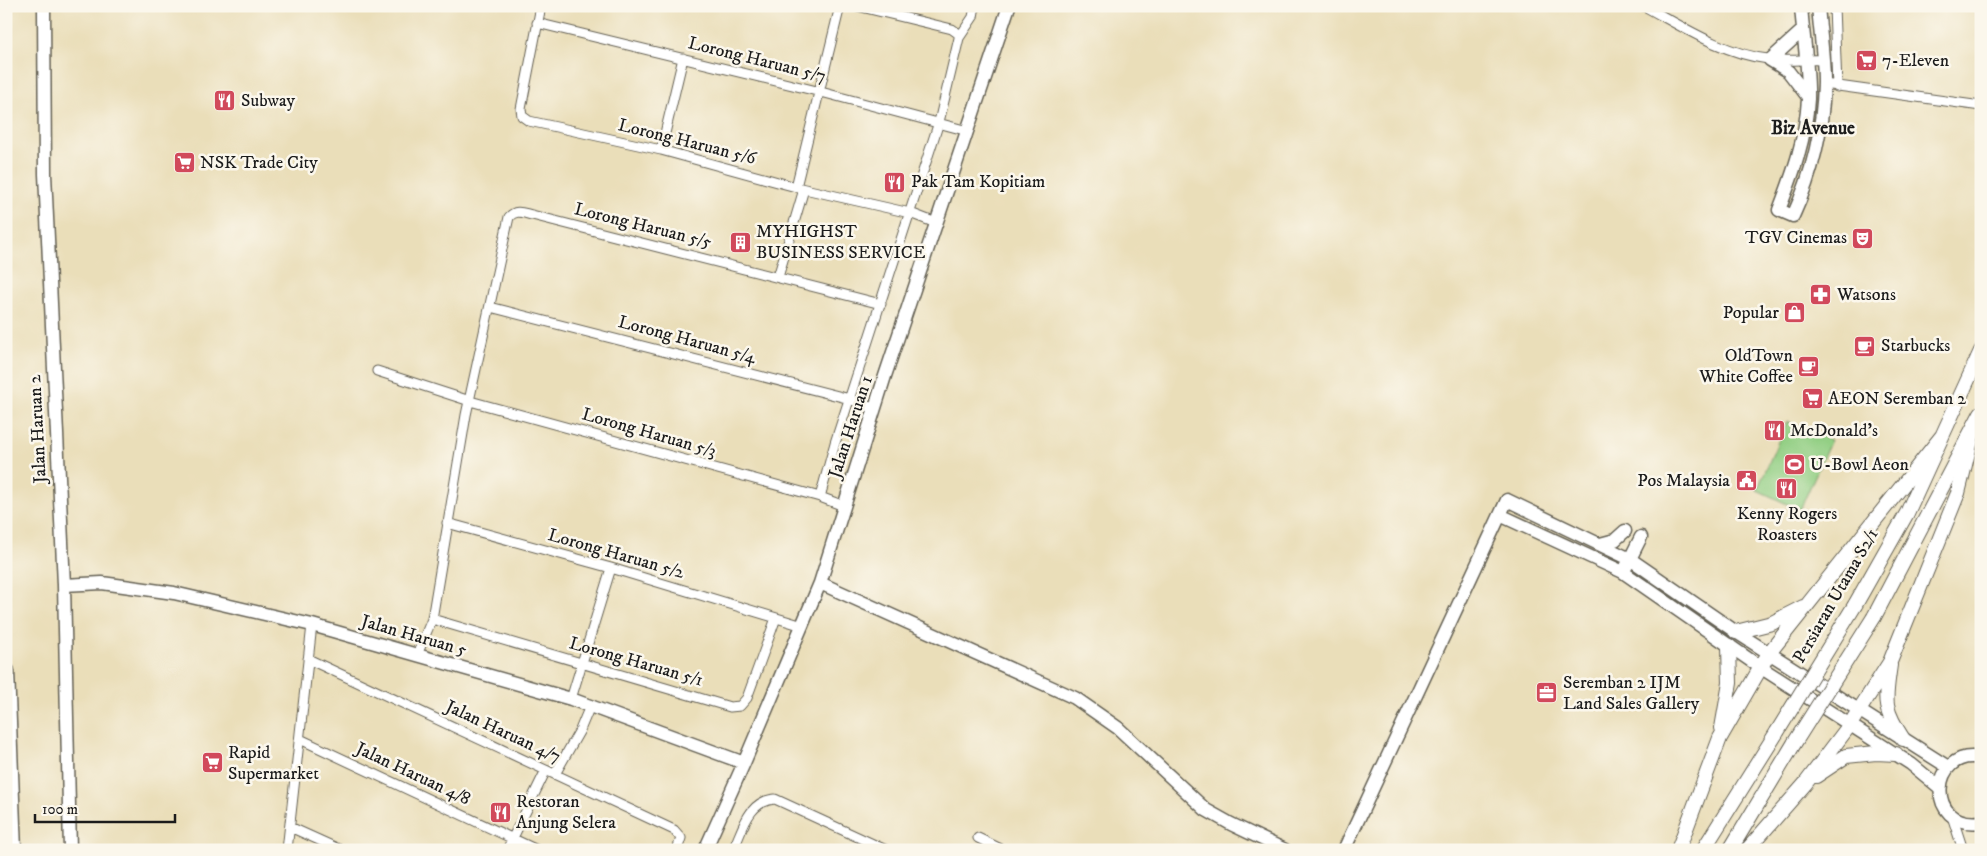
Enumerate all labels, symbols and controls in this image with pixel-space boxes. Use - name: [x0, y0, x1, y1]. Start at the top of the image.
- street label: Lorong Haruan 5/7: [686, 32, 828, 88]
- supermarket icon: 7-Eleven: [1854, 49, 1878, 73]
- place label: 7-Eleven: [1882, 50, 1950, 72]
- restaurant icon: Subway: [213, 89, 237, 113]
- place label: Subway: [241, 90, 296, 112]
- street label: Lorong Haruan 5/6: [616, 114, 759, 170]
- district label: Biz Avenue: [1771, 117, 1855, 140]
- supermarket icon: NSK Trade City: [172, 151, 196, 175]
- place label: NSK Trade City: [200, 152, 318, 174]
- restaurant icon: Pak Tam Kopitiam: [883, 170, 907, 194]
- place label: Pak Tam Kopitiam: [911, 171, 1045, 193]
- street label: Lorong Haruan 5/5: [572, 198, 714, 254]
- place label: MYHIGHST BUSINESS SERVICE: [756, 221, 926, 264]
- theatre icon: TGV Cinemas: [1851, 226, 1875, 250]
- place label: TGV Cinemas: [1745, 227, 1847, 249]
- building icon: MYHIGHST BUSINESS SERVICE: [728, 230, 752, 254]
- pharmacy icon: Watsons: [1809, 283, 1833, 307]
- place label: Watsons: [1836, 284, 1896, 306]
- shop icon: Popular: [1783, 301, 1807, 325]
- place label: Popular: [1723, 302, 1779, 324]
- street label: Lorong Haruan 5/4: [616, 311, 759, 369]
- cafe icon: Starbucks: [1853, 334, 1877, 358]
- place label: Starbucks: [1881, 335, 1950, 357]
- place label: OldTown White Coffee: [1698, 345, 1794, 388]
- cafe icon: OldTown White Coffee: [1797, 354, 1821, 378]
- street label: Jalan Haruan 1: [823, 373, 878, 483]
- street label: Jalan Haruan 2: [24, 374, 52, 486]
- supermarket icon: AEON Seremban 2: [1800, 387, 1824, 411]
- place label: AEON Seremban 2: [1828, 388, 1966, 410]
- street label: Lorong Haruan 5/3: [579, 403, 719, 463]
- restaurant icon: McDonald's: [1762, 419, 1786, 443]
- place label: McDonald's: [1790, 420, 1878, 442]
- sports icon: U-Bowl Aeon: [1782, 453, 1806, 477]
- place label: U-Bowl Aeon: [1810, 454, 1909, 476]
- public building icon: Pos Malaysia: [1734, 469, 1758, 493]
- place label: Pos Malaysia: [1637, 470, 1730, 492]
- restaurant icon: Kenny Rogers Roasters: [1775, 477, 1799, 501]
- place label: Kenny Rogers Roasters: [1737, 503, 1837, 546]
- street label: Lorong Haruan 5/2: [545, 524, 687, 584]
- street label: Persiaran Utama S2/1: [1788, 525, 1884, 667]
- street label: Jalan Haruan 5: [357, 610, 469, 662]
- street label: Lorong Haruan 5/1: [566, 632, 706, 692]
- place label: Seremban 2 IJM Land Sales Gallery: [1563, 672, 1700, 715]
- office icon: Seremban 2 IJM Land Sales Gallery: [1535, 681, 1559, 705]
- street label: Jalan Haruan 4/7: [440, 695, 564, 768]
- street label: Jalan Haruan 4/8: [350, 737, 474, 810]
- place label: Rapid Supermarket: [228, 742, 319, 785]
- supermarket icon: Rapid Supermarket: [200, 751, 224, 775]
- scale bar: [35, 791, 175, 823]
- place label: Restoran Anjung Selera: [516, 791, 616, 834]
- text: 100 m: [42, 800, 78, 819]
- restaurant icon: Restoran Anjung Selera: [488, 800, 512, 824]

